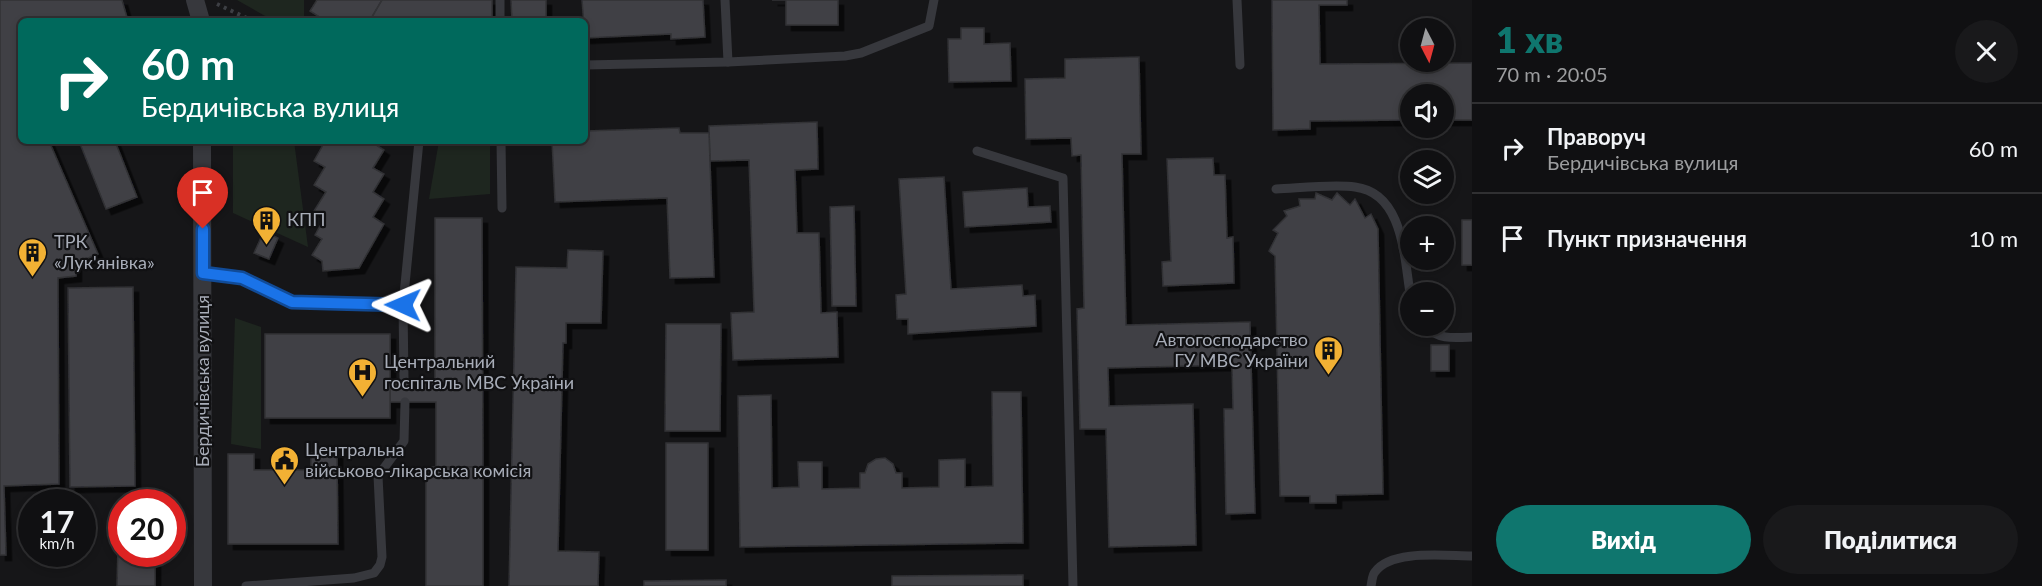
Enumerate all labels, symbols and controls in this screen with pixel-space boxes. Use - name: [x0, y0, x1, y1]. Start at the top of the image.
- text: 1 хв: [1496, 17, 1563, 61]
- north arrow: [1400, 18, 1454, 72]
- map controls: [1400, 18, 1454, 336]
- button: close: [1955, 20, 2018, 83]
- text: 60 m: [141, 39, 235, 89]
- icon: right: [42, 42, 120, 120]
- text: 70 m · 20:05: [1496, 62, 1608, 86]
- button: sound: [1400, 84, 1454, 138]
- text: Бердичівська вулиця: [141, 90, 399, 123]
- text: Праворуч: [1547, 123, 1646, 150]
- icon: right: [1496, 132, 1529, 165]
- text: 60 m: [1969, 135, 2018, 162]
- button: layers: [1400, 150, 1454, 204]
- text: Бердичівська вулиця: [1547, 150, 1738, 174]
- pin: [177, 167, 228, 229]
- icon: arrive: [186, 176, 219, 209]
- building icon: КПП: [250, 204, 282, 246]
- place label: КПП: [287, 208, 326, 230]
- button: +: [1400, 216, 1454, 270]
- icon: arrive: [1496, 222, 1529, 255]
- text: Пункт призначення: [1547, 225, 1747, 252]
- text: 10 m: [1969, 225, 2018, 252]
- place label: ТРК «Лук'янівка»: [54, 230, 155, 273]
- building icon: ТРК «Лук'янівка»: [17, 236, 49, 278]
- position arrow: [371, 273, 435, 337]
- button: −: [1400, 282, 1454, 336]
- street label: Бердичівська вулиця: [191, 295, 213, 467]
- place label: Автогосподарство ГУ МВС України: [1155, 328, 1308, 371]
- building icon: Автогосподарство ГУ МВС України: [1313, 334, 1345, 376]
- place label: Центральний госпіталь МВС України: [384, 350, 574, 393]
- hospital icon: Центральний госпіталь МВС України: [347, 356, 379, 398]
- place label: Центральна військово-лікарська комісія: [305, 438, 531, 481]
- public building icon: Центральна військово-лікарська комісія: [268, 444, 300, 486]
- speed limit sign: 20: [108, 489, 186, 567]
- text: 17: [40, 503, 74, 539]
- button: Вихід: [1496, 505, 1751, 574]
- button: Поділитися: [1763, 505, 2018, 574]
- text: km/h: [39, 534, 75, 552]

